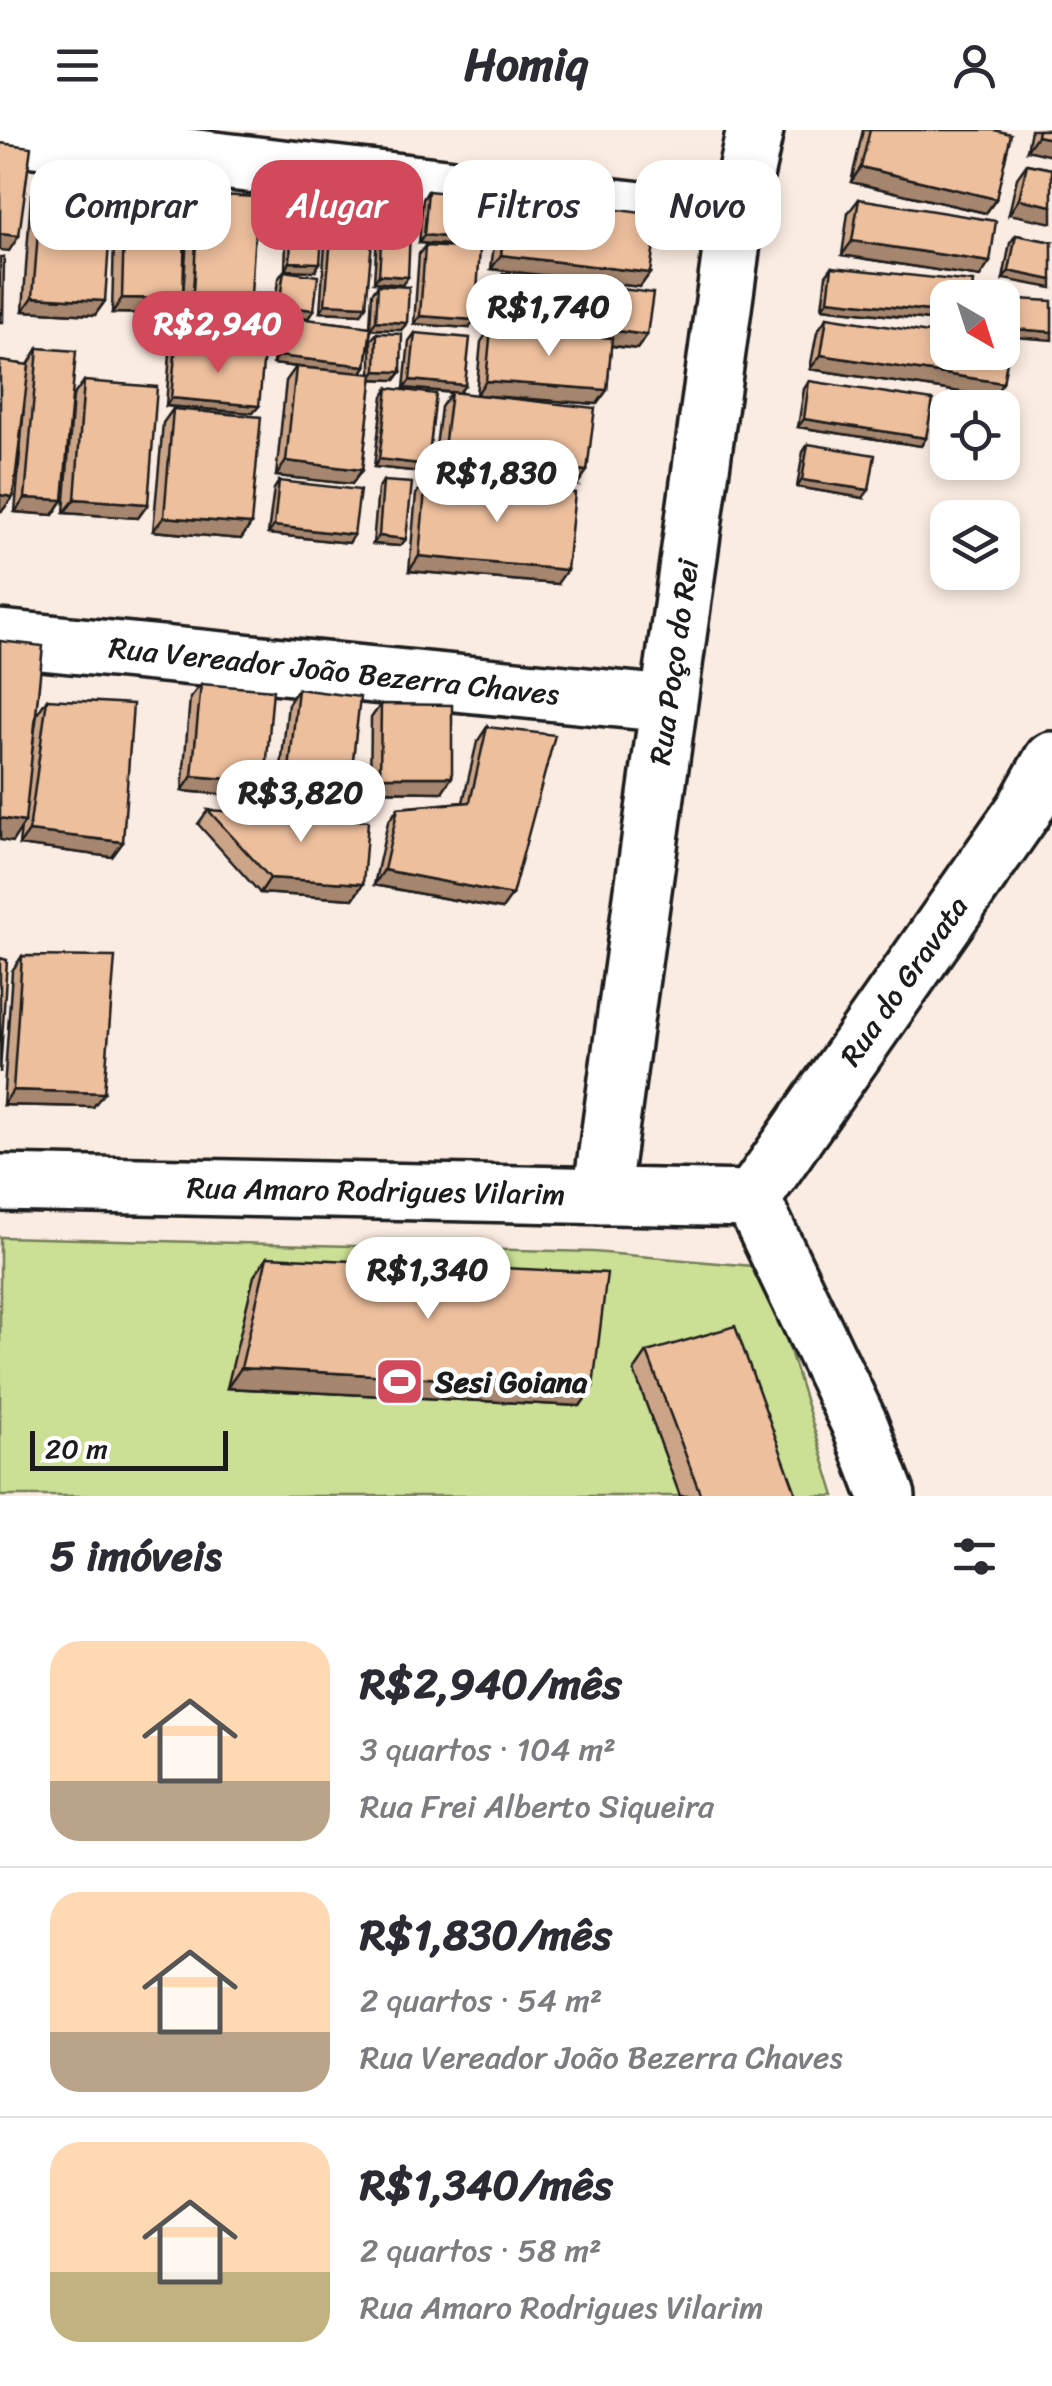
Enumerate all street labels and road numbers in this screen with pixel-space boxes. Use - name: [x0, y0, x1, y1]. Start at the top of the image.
- street label: Rua Poço do Rei: [633, 554, 715, 768]
- street label: Rua Vereador João Bezerra Chaves: [106, 621, 562, 722]
- street label: Rua do Gravata: [825, 884, 983, 1078]
- street label: Rua Amaro Rodrigues Vilarim: [186, 1161, 566, 1221]

